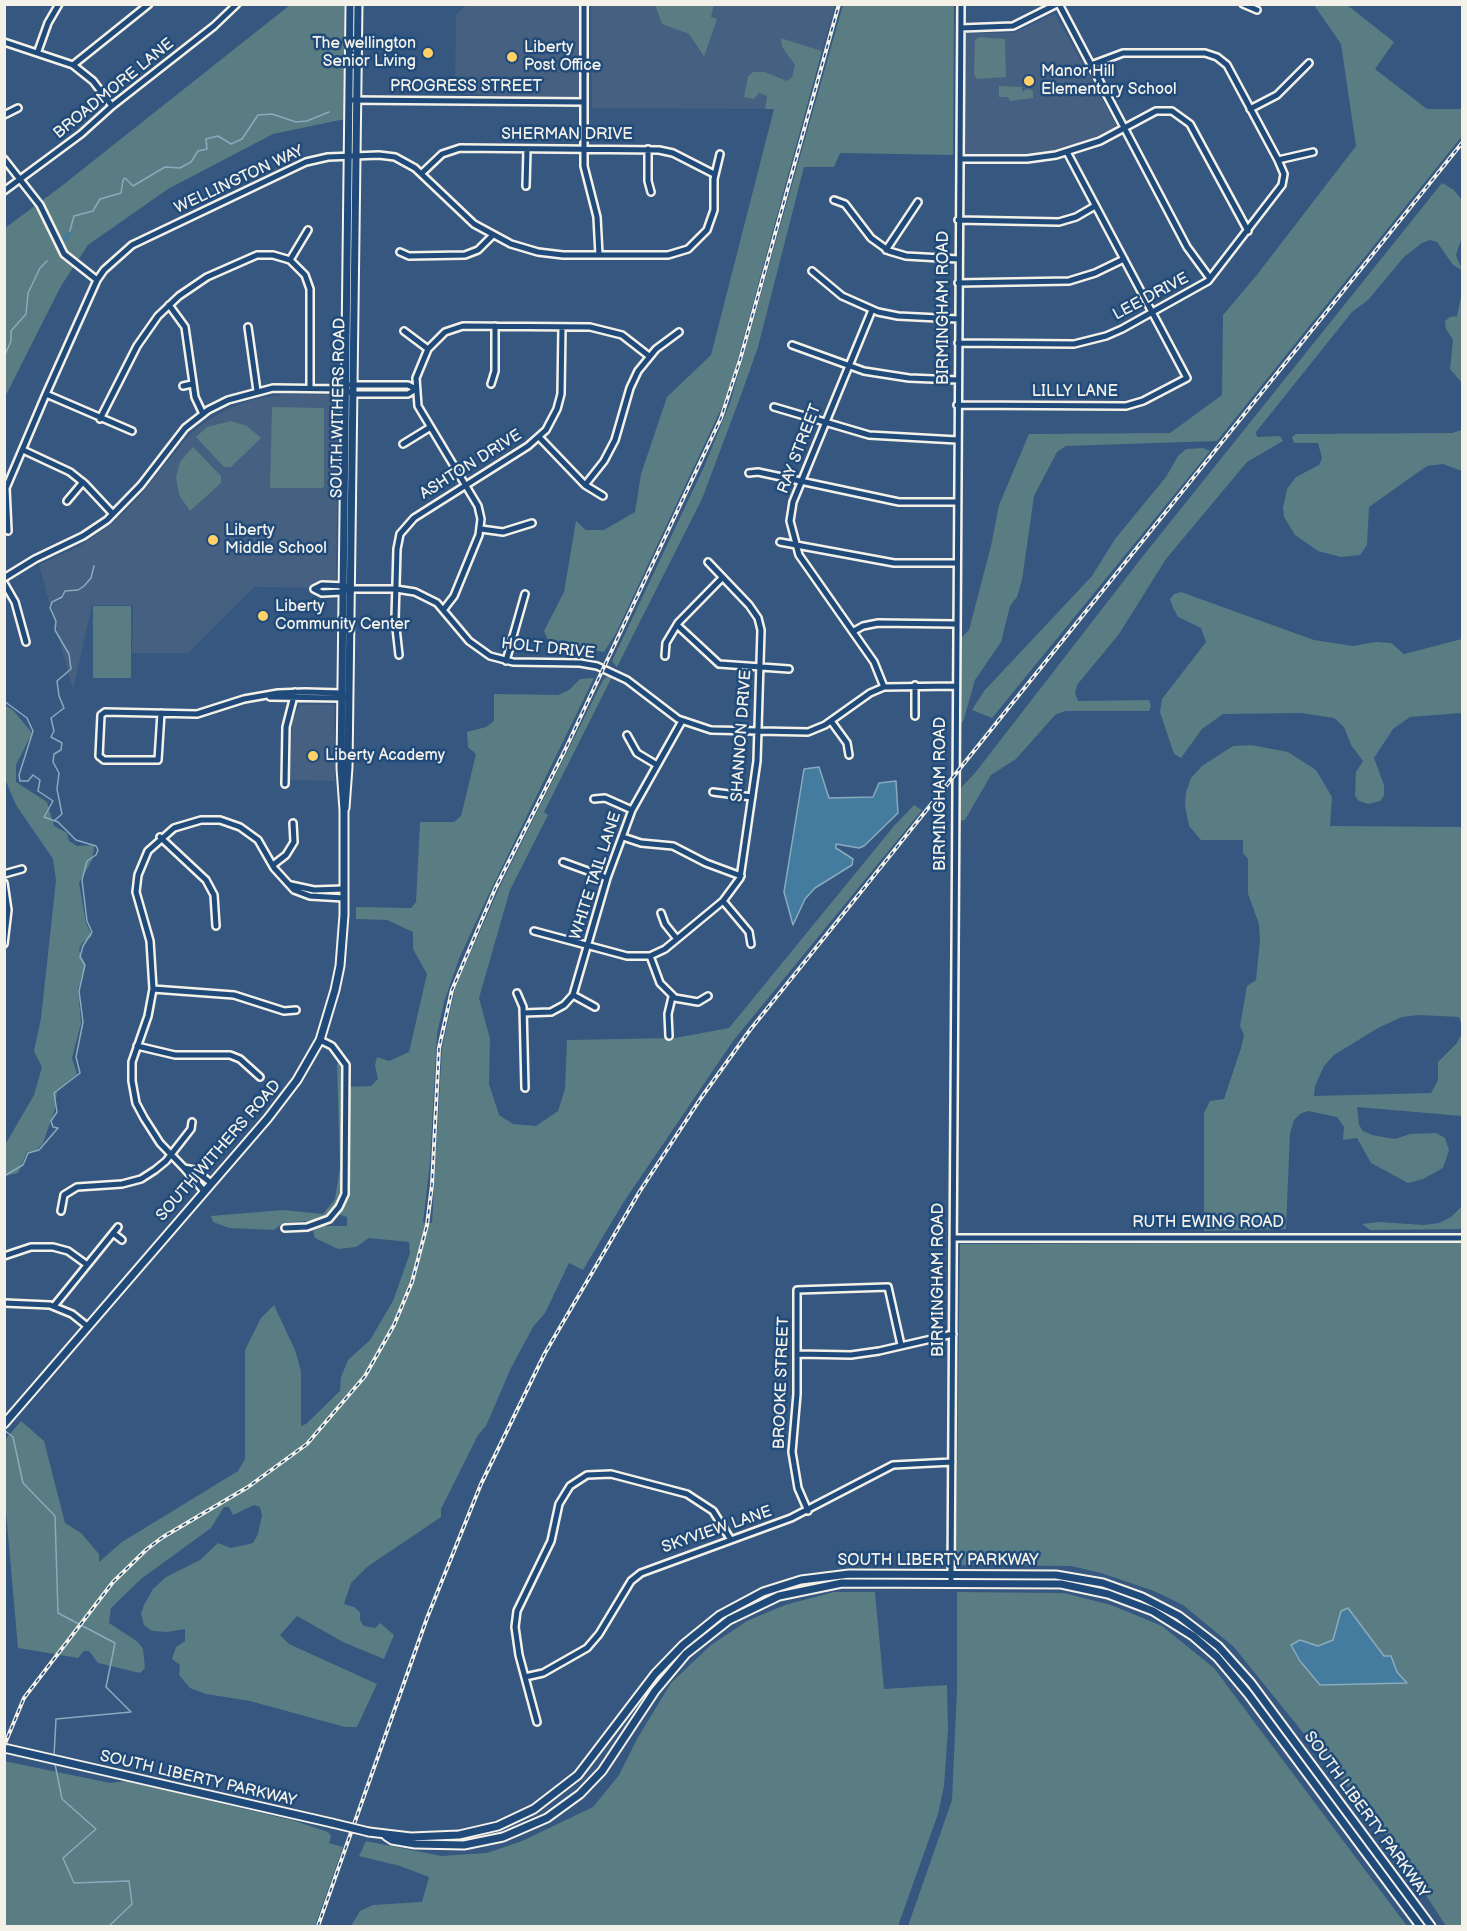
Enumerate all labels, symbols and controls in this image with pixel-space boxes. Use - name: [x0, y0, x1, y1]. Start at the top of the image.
- place label: The wellington Senior Living: [312, 34, 416, 72]
- street label: BROADMORE LANE: [50, 35, 178, 143]
- place label: Liberty Post Office: [524, 38, 601, 76]
- marker: The wellington Senior Living: [421, 46, 435, 60]
- marker: Liberty Post Office: [505, 50, 519, 64]
- place label: Manor Hill Elementary School: [1041, 62, 1177, 100]
- marker: Manor Hill Elementary School: [1022, 74, 1036, 88]
- street label: PROGRESS STREET: [390, 77, 542, 97]
- street label: SHERMAN DRIVE: [501, 125, 633, 145]
- street label: WELLINGTON WAY: [172, 142, 306, 218]
- street label: BIRMINGHAM ROAD: [934, 231, 954, 385]
- street label: LEE DRIVE: [1110, 269, 1192, 325]
- street label: SOUTH WITHERS ROAD: [328, 318, 350, 498]
- street label: LILLY LANE: [1032, 382, 1118, 402]
- street label: RAY STREET: [774, 402, 826, 496]
- street label: ASHTON DRIVE: [416, 426, 526, 504]
- place label: Liberty Middle School: [225, 521, 327, 559]
- marker: Liberty Middle School: [206, 533, 220, 547]
- place label: Liberty Community Center: [275, 597, 410, 635]
- marker: Liberty Community Center: [256, 609, 270, 623]
- street label: HOLT DRIVE: [500, 635, 596, 663]
- street label: SHANNON DRIVE: [728, 669, 756, 803]
- street label: BIRMINGHAM ROAD: [931, 717, 951, 871]
- place label: Liberty Academy: [325, 746, 445, 766]
- marker: Liberty Academy: [306, 749, 320, 763]
- street label: WHITE TAIL LANE: [566, 810, 626, 942]
- street label: SOUTH WITHERS ROAD: [153, 1077, 285, 1225]
- street label: BIRMINGHAM ROAD: [929, 1203, 949, 1357]
- street label: RUTH EWING ROAD: [1132, 1213, 1284, 1233]
- street label: BROOKE STREET: [770, 1316, 794, 1450]
- street label: SKYVIEW LANE: [659, 1502, 775, 1558]
- street label: SOUTH LIBERTY PARKWAY: [838, 1551, 1038, 1571]
- street label: SOUTH LIBERTY PARKWAY: [1299, 1728, 1433, 1902]
- street label: SOUTH LIBERTY PARKWAY: [98, 1747, 298, 1811]

